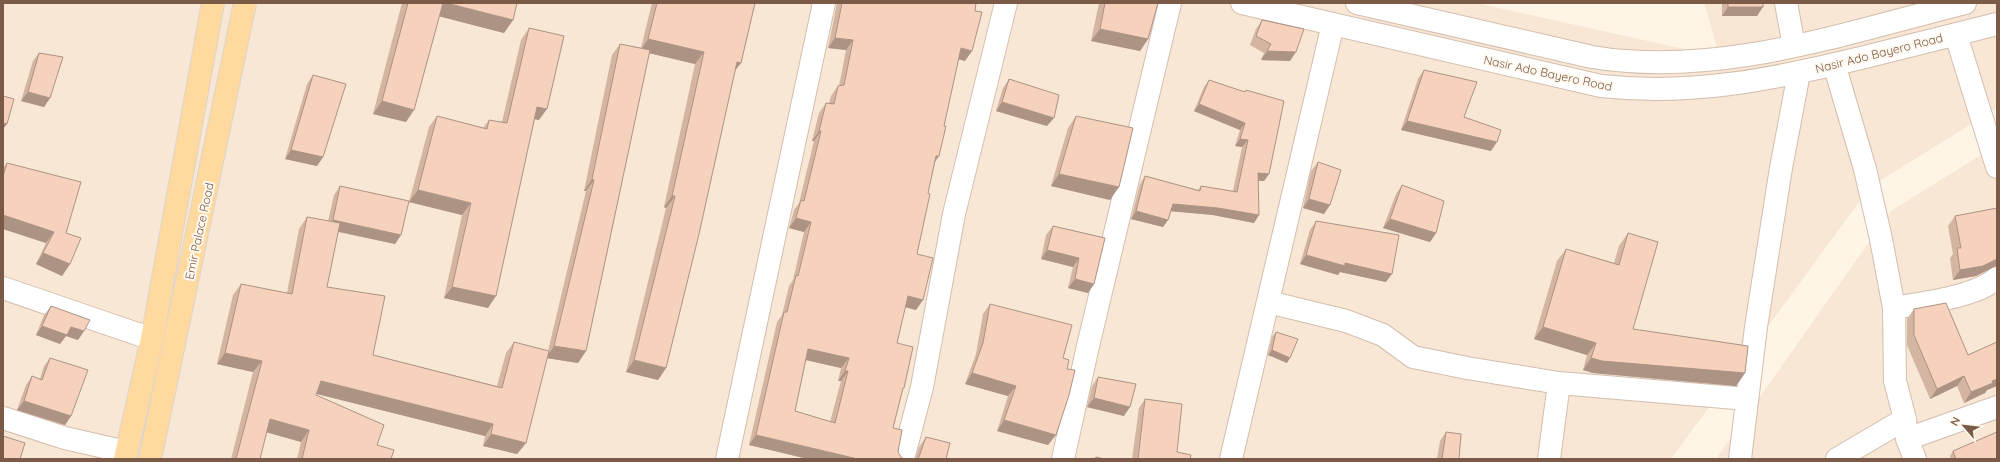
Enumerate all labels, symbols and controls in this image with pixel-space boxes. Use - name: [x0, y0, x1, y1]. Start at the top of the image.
- street label: Nasir Ado Bayero Road: [1814, 30, 1944, 76]
- street label: Nasir Ado Bayero Road: [1482, 52, 1614, 94]
- street label: Emir Palace Road: [181, 181, 217, 281]
- north arrow: [1944, 406, 1984, 446]
- text: N: [1947, 414, 1963, 428]

